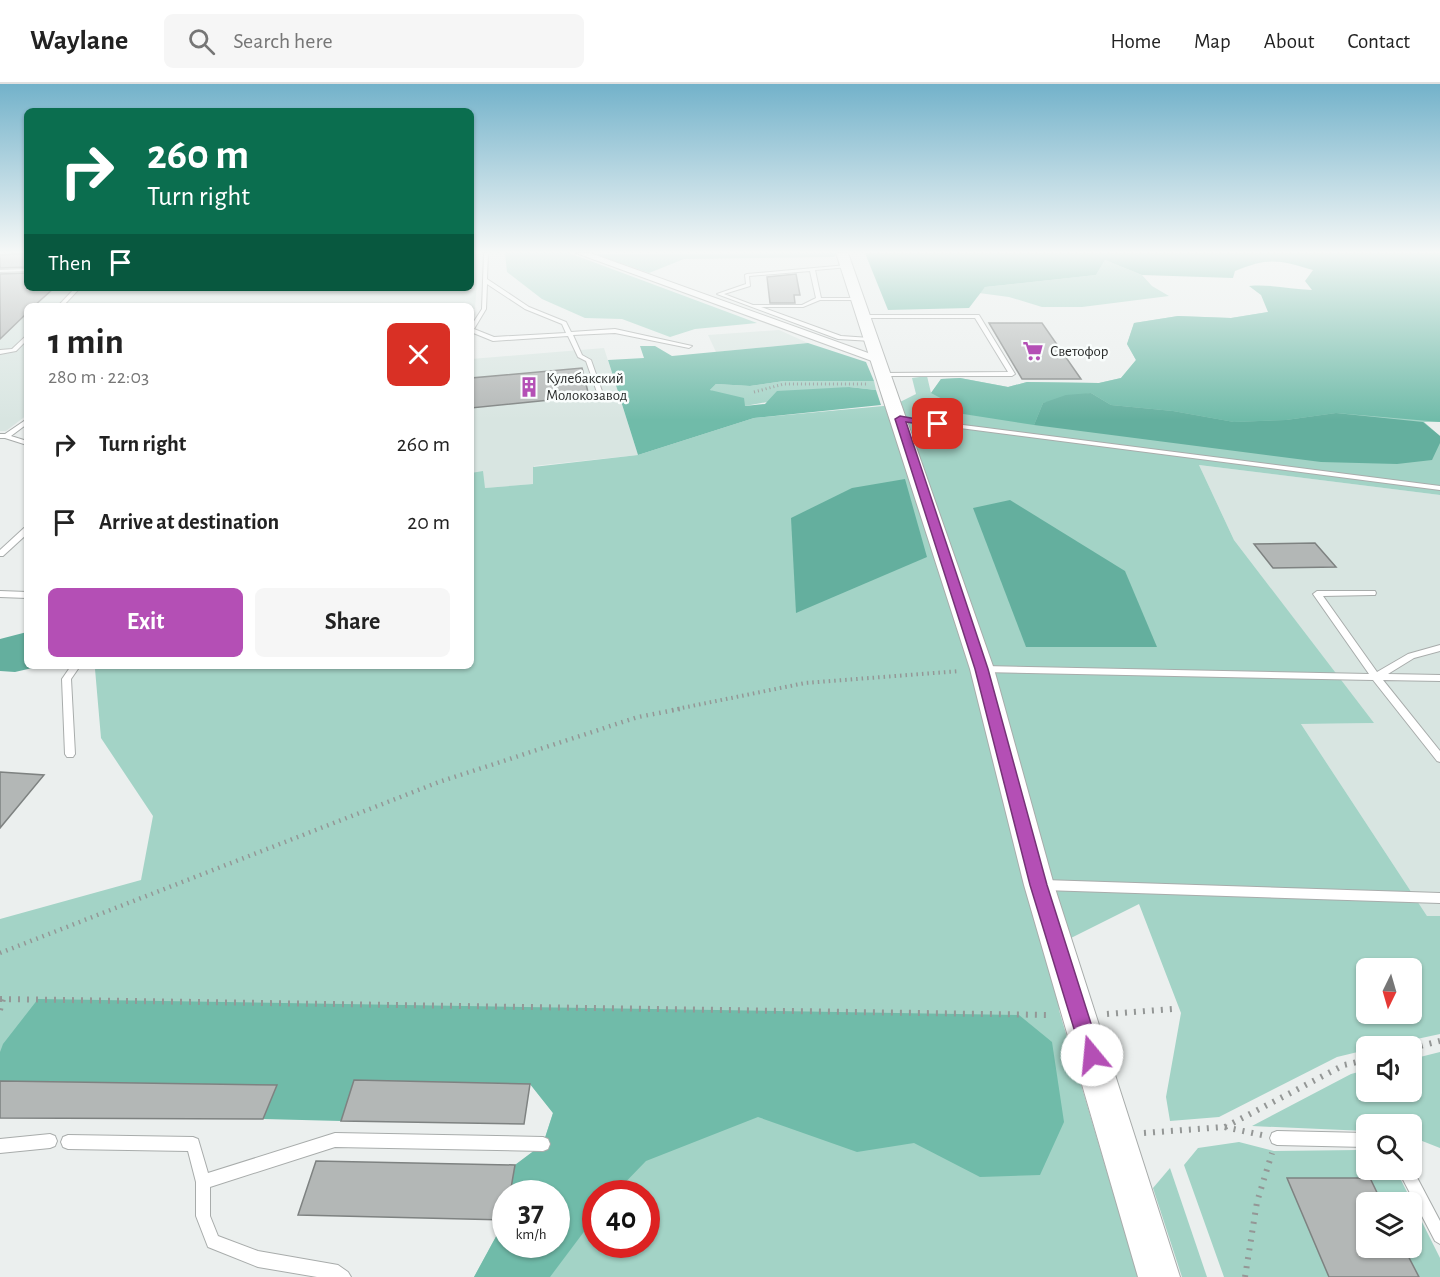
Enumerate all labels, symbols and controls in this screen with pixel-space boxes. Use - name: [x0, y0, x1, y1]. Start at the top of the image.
- search box: [164, 14, 584, 68]
- icon: search: [185, 25, 218, 58]
- text: Waylane: [30, 27, 128, 55]
- text: Search here: [233, 30, 333, 52]
- text: Home: [1110, 31, 1161, 52]
- text: Map: [1194, 31, 1231, 52]
- text: About: [1264, 31, 1314, 52]
- text: Contact: [1347, 31, 1410, 52]
- icon: right: [48, 132, 126, 210]
- text: 260 m: [147, 134, 249, 176]
- text: Turn right: [147, 183, 250, 210]
- icon: arrive: [104, 246, 137, 279]
- text: Then: [48, 252, 92, 274]
- button: close: [387, 323, 450, 386]
- text: 1 min: [48, 324, 124, 360]
- supermarket icon: Светофор: [1021, 339, 1045, 363]
- place label: Светофор: [1050, 344, 1109, 359]
- text: 280 m · 22:03: [48, 367, 149, 387]
- place label: Кулебакский Молокозавод: [546, 371, 627, 403]
- building icon: Кулебакский Молокозавод: [517, 375, 541, 399]
- pin: [912, 398, 963, 449]
- icon: arrive: [921, 407, 954, 440]
- icon: right: [48, 428, 81, 461]
- text: Turn right: [99, 433, 186, 455]
- text: 260 m: [397, 433, 450, 455]
- icon: arrive: [48, 506, 81, 539]
- text: Arrive at destination: [99, 511, 279, 533]
- text: 20 m: [407, 511, 450, 533]
- button: Exit: [48, 588, 243, 657]
- button: Share: [255, 588, 450, 657]
- north arrow: [1356, 958, 1422, 1024]
- map controls: [1356, 958, 1422, 1258]
- position arrow: [1060, 1023, 1124, 1087]
- button: sound: [1356, 1036, 1422, 1102]
- button: search: [1356, 1114, 1422, 1180]
- speed limit sign: 40: [582, 1180, 660, 1258]
- button: layers: [1356, 1192, 1422, 1258]
- text: 37: [518, 1197, 544, 1227]
- text: km/h: [516, 1227, 546, 1242]

